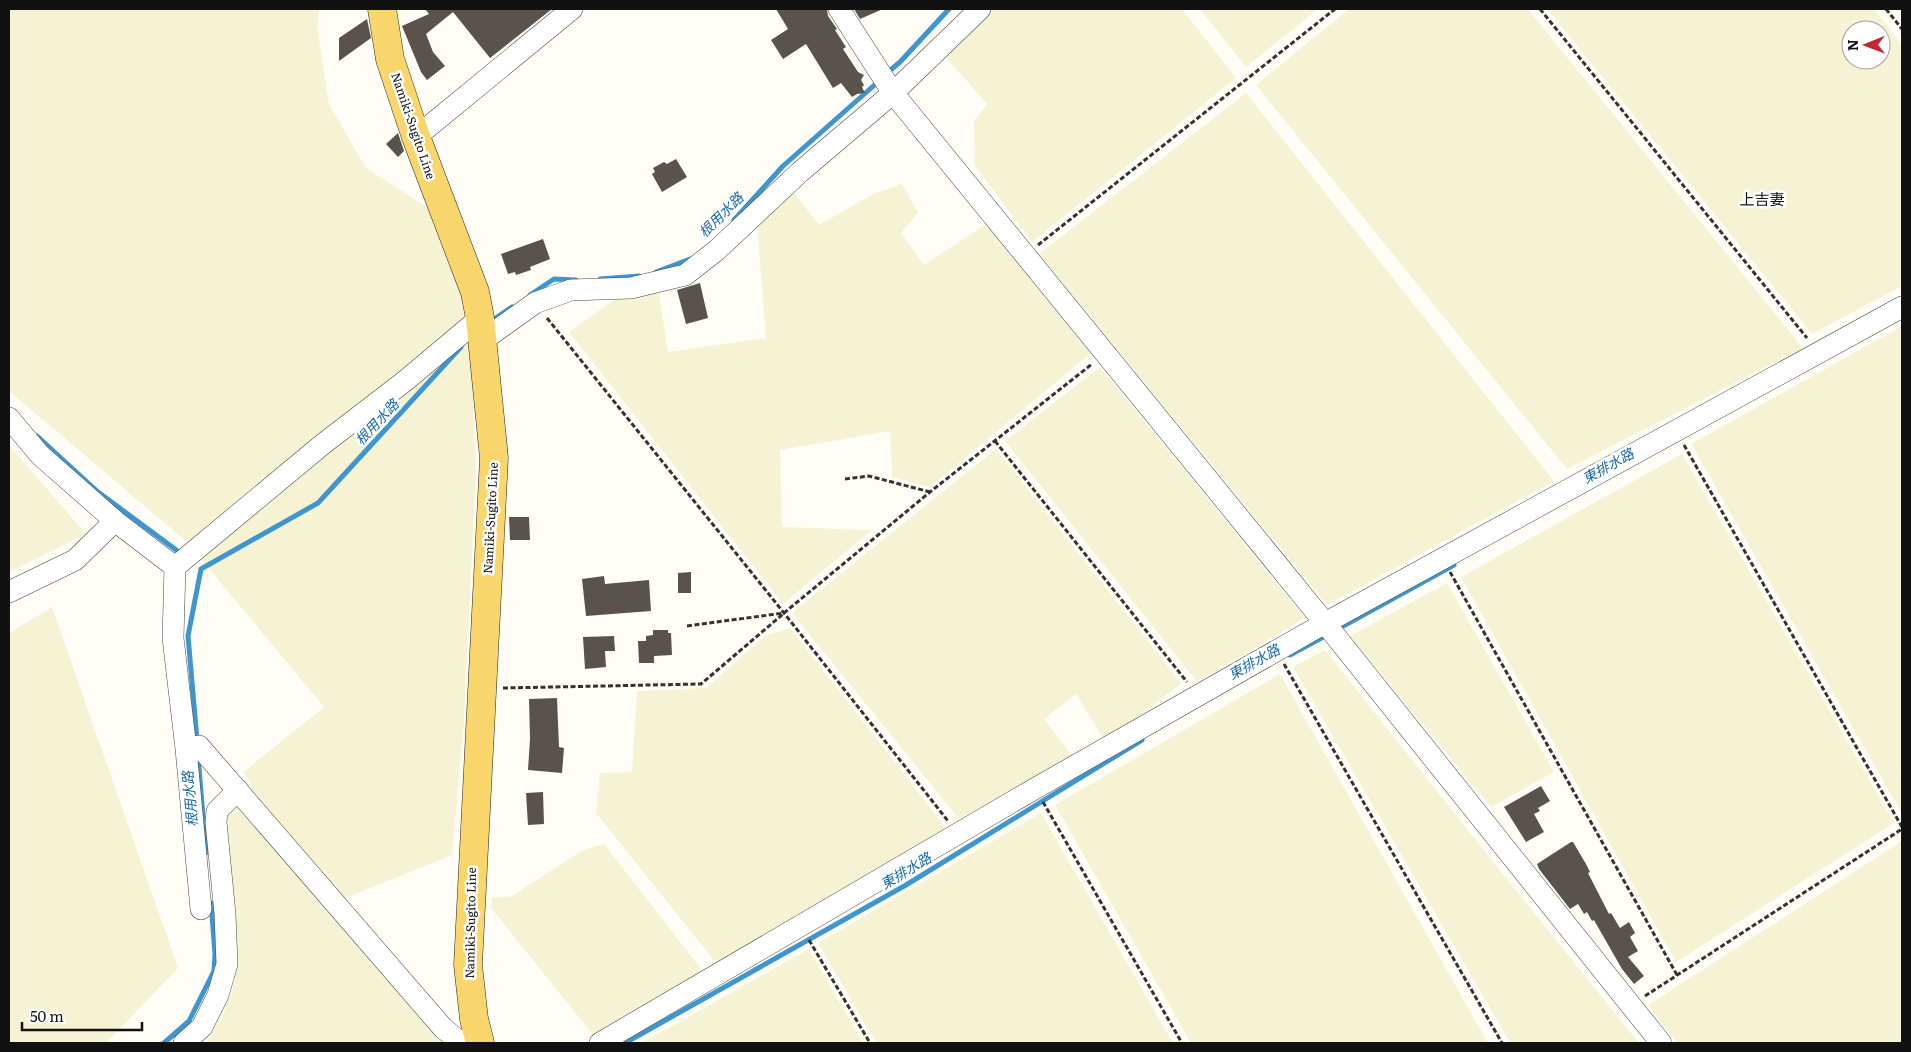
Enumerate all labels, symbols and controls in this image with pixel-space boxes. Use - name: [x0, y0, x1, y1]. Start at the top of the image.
- north arrow: [1841, 20, 1891, 70]
- text: N: [1842, 39, 1862, 51]
- street label: Namiki-Sugito Line: [387, 70, 441, 181]
- water label: 根用水路: [693, 187, 748, 241]
- district label: 上吉妻: [1739, 187, 1785, 210]
- water label: 根用水路: [350, 393, 403, 449]
- water label: 東排水路: [1578, 442, 1638, 487]
- street label: Namiki-Sugito Line: [478, 462, 502, 574]
- water label: 東排水路: [1224, 638, 1284, 683]
- water label: 根用水路: [177, 769, 201, 828]
- water label: 東排水路: [876, 847, 935, 893]
- street label: Namiki-Sugito Line: [460, 867, 480, 979]
- scale bar: [22, 1000, 142, 1032]
- text: 50 m: [30, 1004, 64, 1027]

